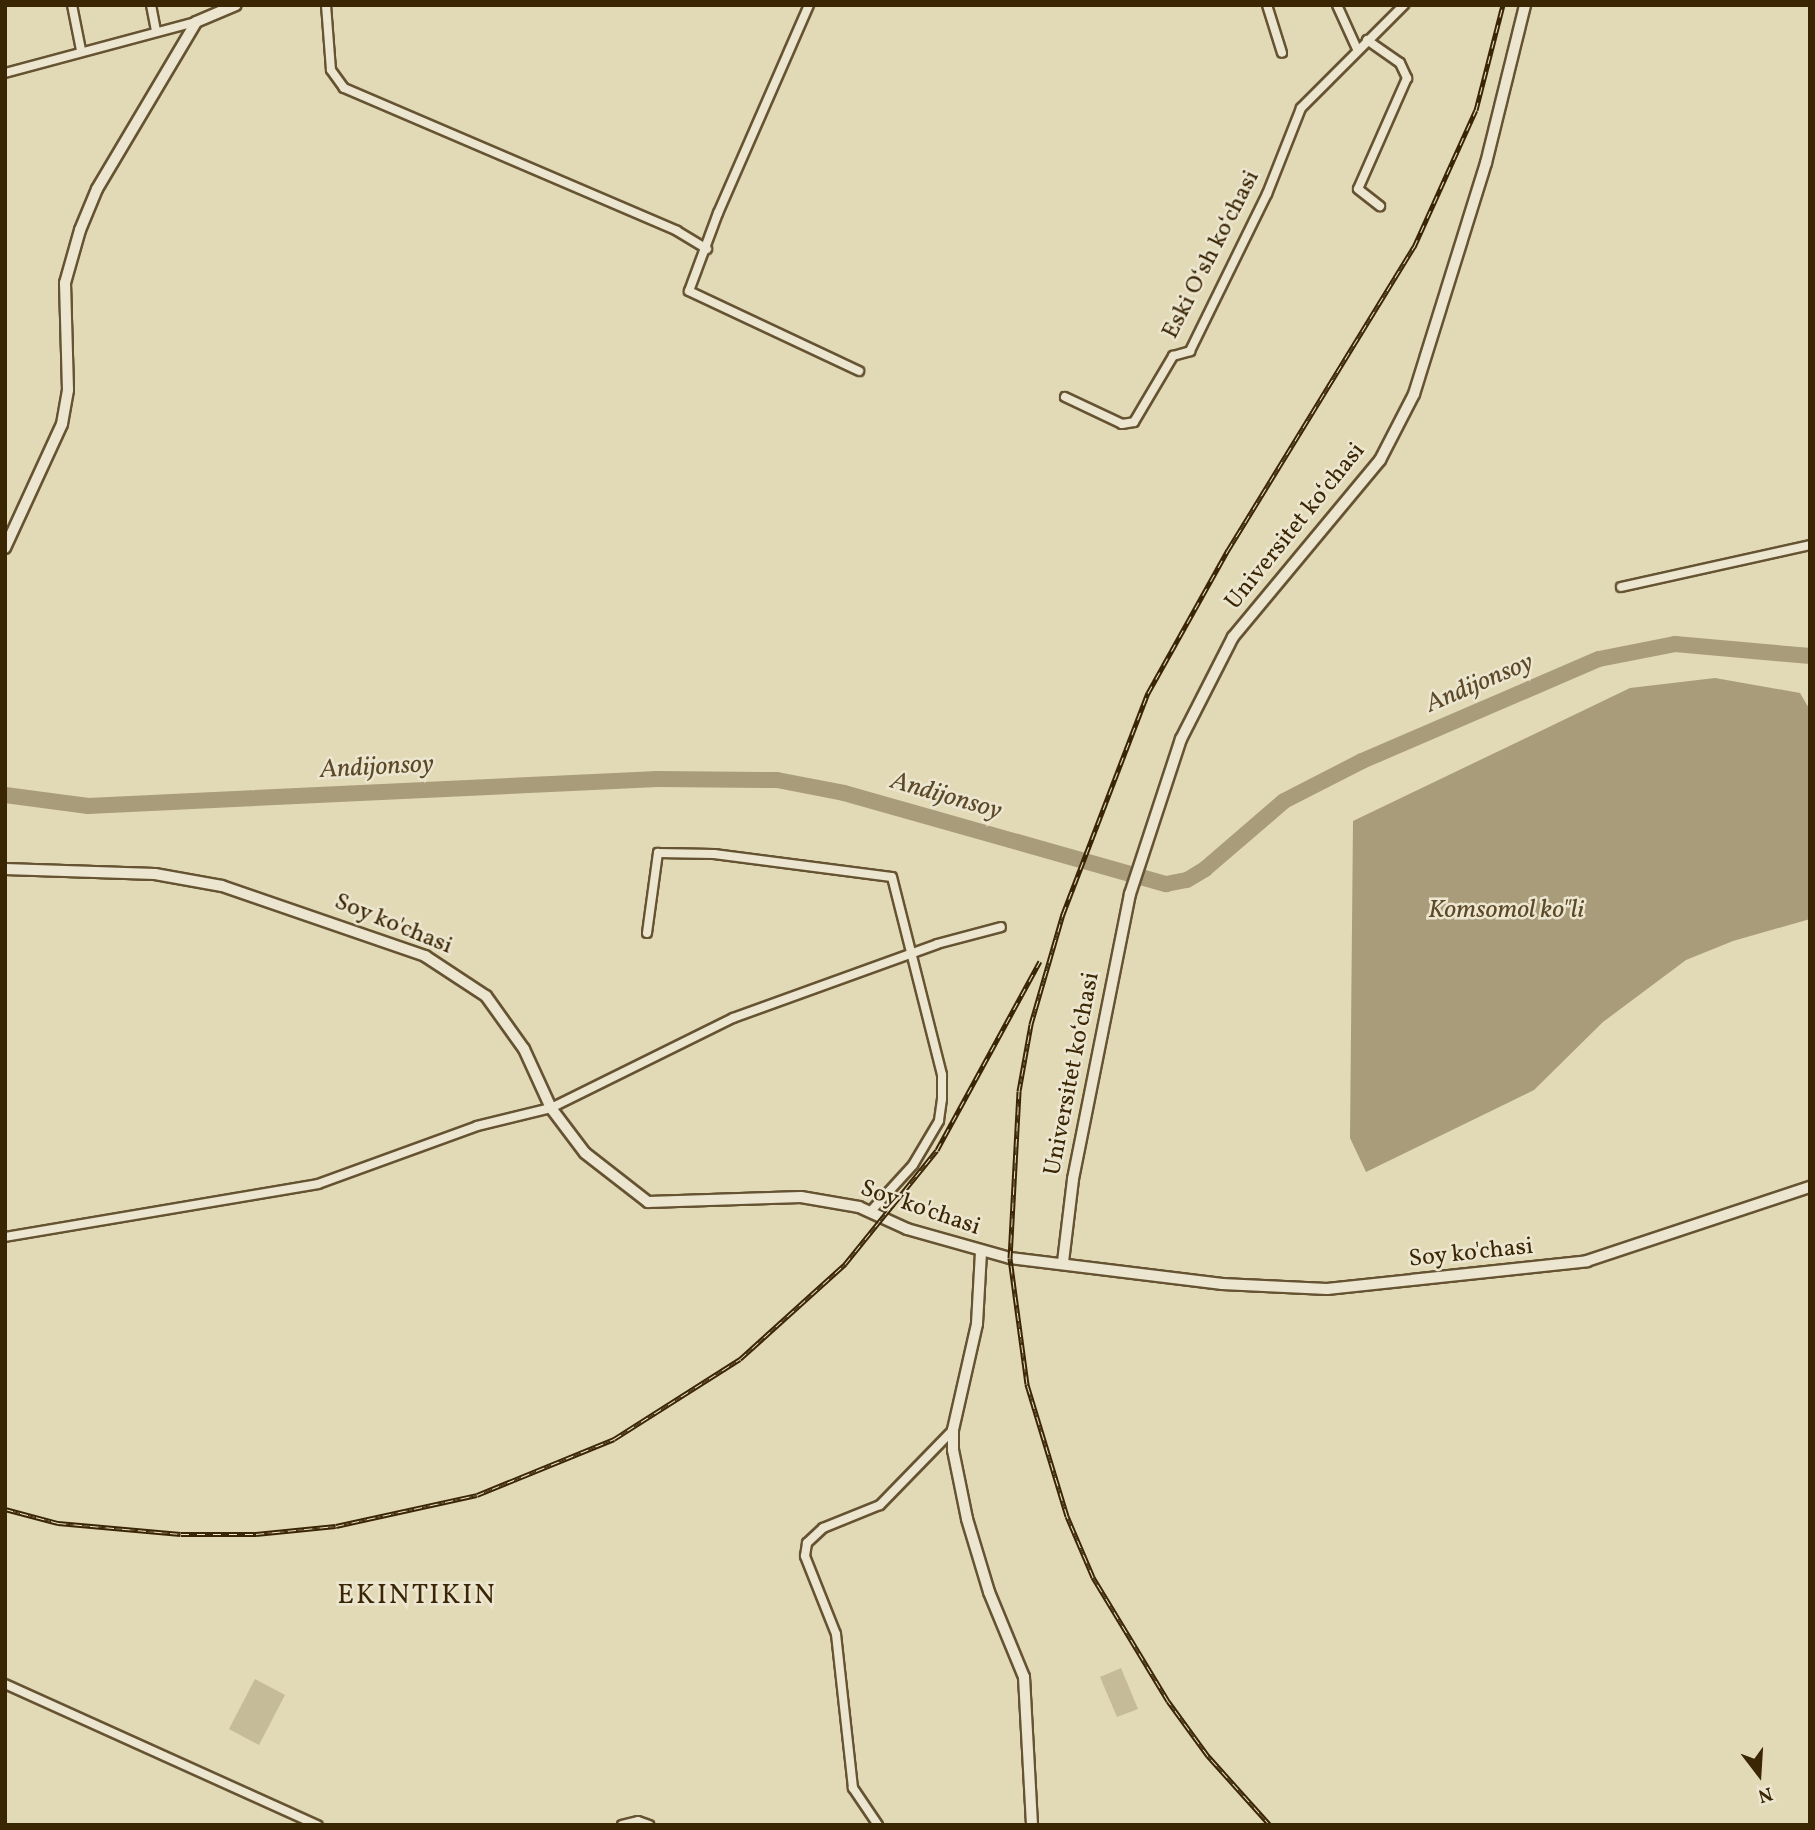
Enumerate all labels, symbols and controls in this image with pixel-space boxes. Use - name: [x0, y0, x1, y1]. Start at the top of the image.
- street label: Eski Oʻsh koʻchasi: [1157, 166, 1267, 344]
- street label: Universitet kо‘chasi: [1220, 438, 1372, 616]
- water label: Andijonsoy: [1421, 647, 1539, 721]
- water label: Andijonsoy: [319, 749, 435, 787]
- water label: Andijonsoy: [887, 766, 1005, 828]
- street label: Soy ko'chasi: [329, 888, 457, 962]
- water label: Komsomol ko"li: [1428, 895, 1584, 927]
- street label: Universitet kо‘chasi: [1039, 970, 1107, 1178]
- street label: Soy ko'chasi: [856, 1175, 984, 1243]
- street label: Soy ko'chasi: [1407, 1233, 1535, 1275]
- district label: EKINTIKIN: [338, 1579, 496, 1613]
- north arrow: [1724, 1739, 1794, 1809]
- text: N: [1755, 1780, 1776, 1809]

